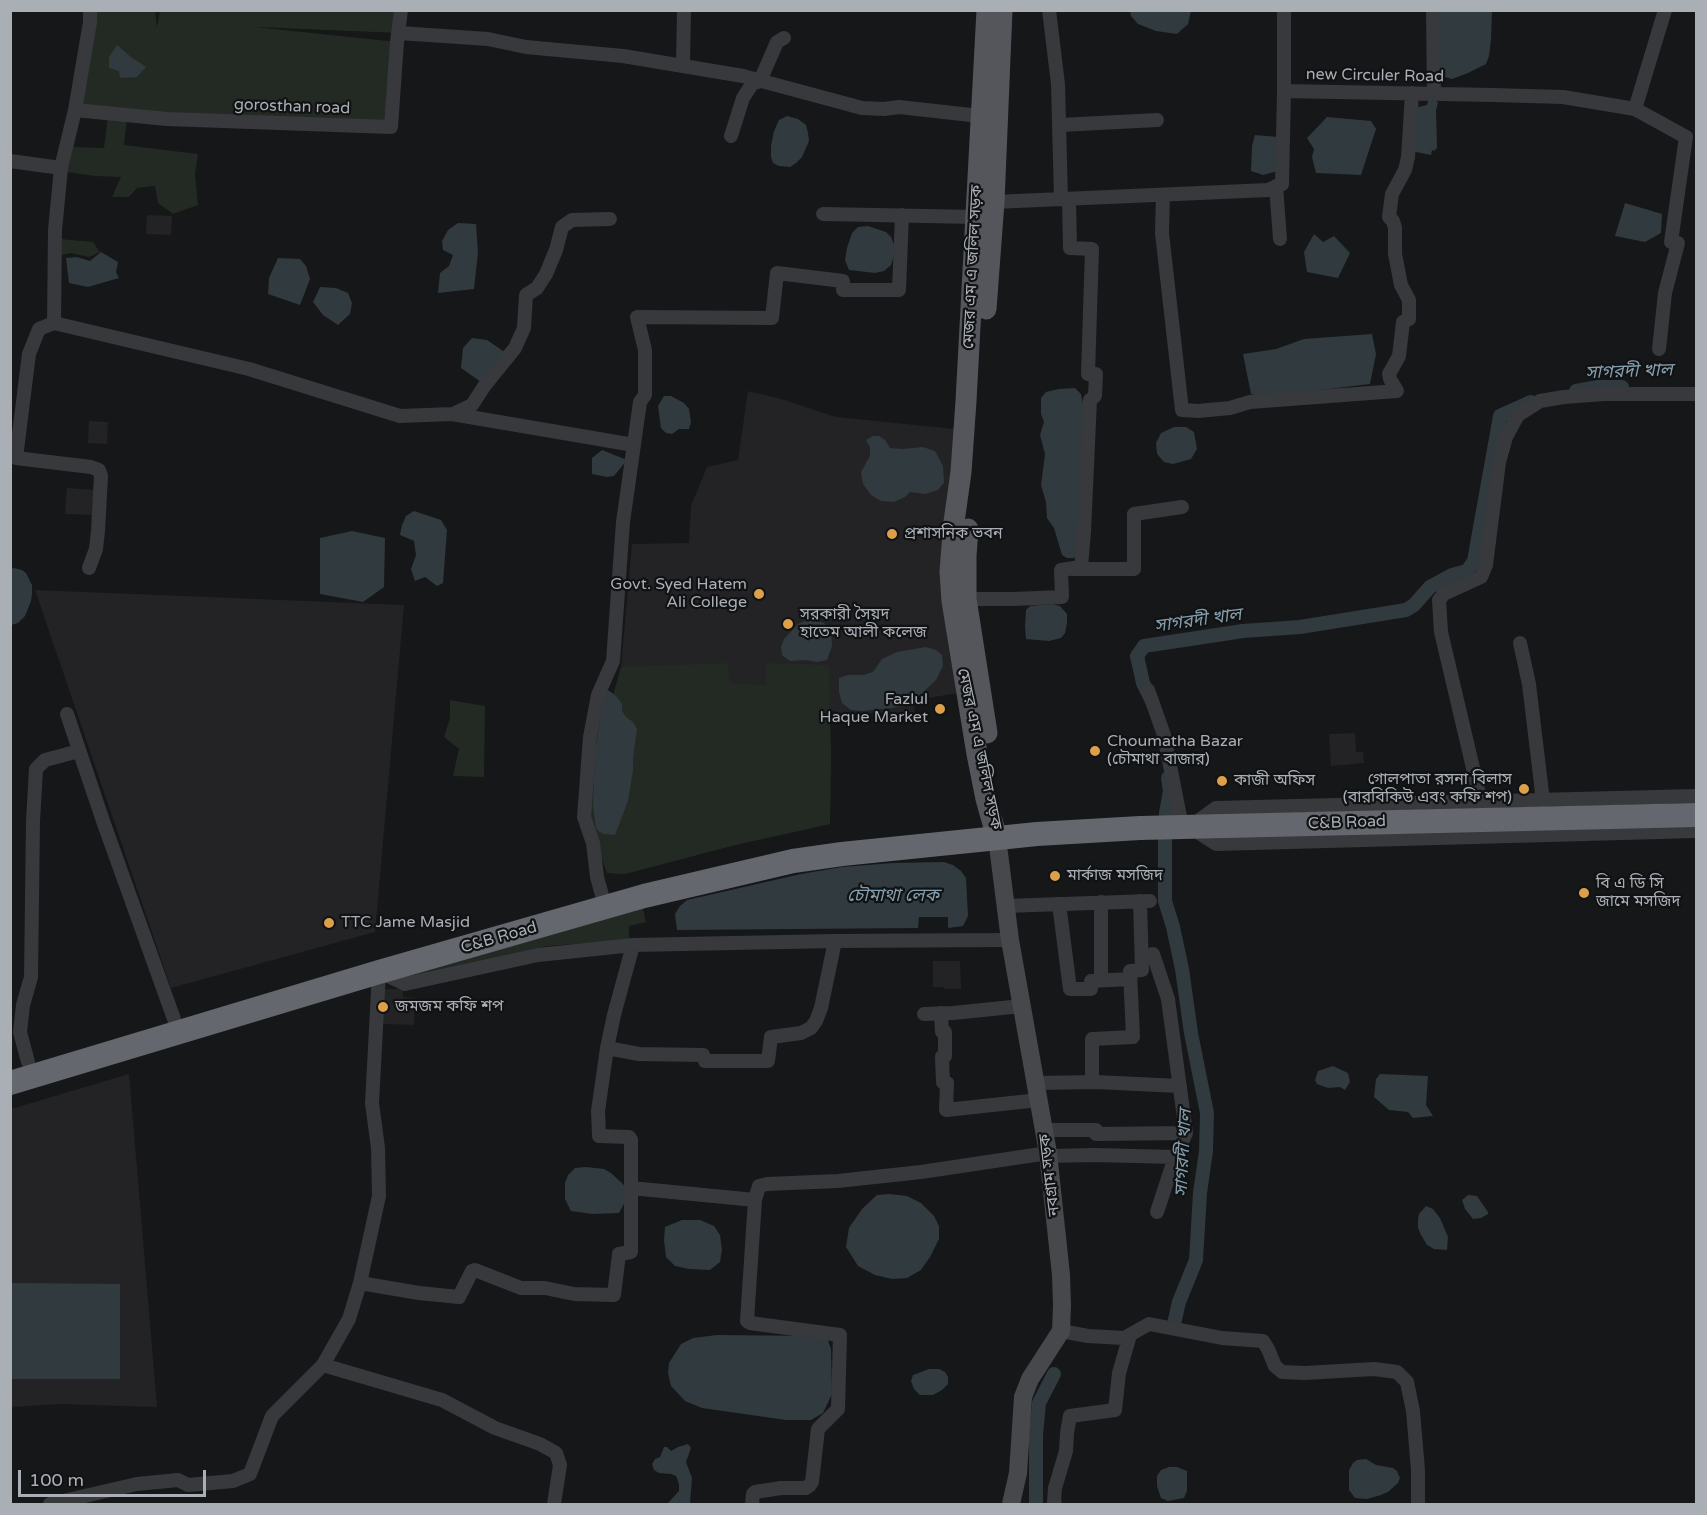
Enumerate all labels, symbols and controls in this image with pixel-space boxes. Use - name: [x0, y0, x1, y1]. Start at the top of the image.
- street label: new Circuler Road: [1306, 65, 1444, 87]
- street label: gorosthan road: [233, 95, 351, 119]
- street label: মেজর এম এ জলিল সড়ক: [959, 184, 987, 350]
- water label: সাগরদী খাল: [1585, 360, 1673, 384]
- place label: প্রশাসনিক ভবন: [904, 524, 1003, 544]
- marker: প্রশাসনিক ভবন: [885, 527, 899, 541]
- place label: Govt. Syed Hatem Ali College: [610, 575, 747, 613]
- marker: Govt. Syed Hatem Ali College: [752, 587, 766, 601]
- water label: সাগরদী খাল: [1153, 604, 1243, 638]
- place label: সরকারী সৈয়দ হাতেম আলী কলেজ: [800, 605, 927, 643]
- marker: সরকারী সৈয়দ হাতেম আলী কলেজ: [781, 617, 795, 631]
- street label: মেজর এম এ জলিল সড়ক: [953, 667, 1005, 831]
- place label: Fazlul Haque Market: [820, 690, 928, 728]
- marker: Fazlul Haque Market: [933, 702, 947, 716]
- place label: Choumatha Bazar (চৌমাথা বাজার): [1107, 732, 1243, 770]
- marker: Choumatha Bazar (চৌমাথা বাজার): [1088, 744, 1102, 758]
- place label: গোলপাতা রসনা বিলাস (বারবিকিউ এবং কফি শপ): [1343, 770, 1512, 808]
- place label: কাজী অফিস: [1234, 771, 1315, 791]
- marker: কাজী অফিস: [1215, 774, 1229, 788]
- marker: গোলপাতা রসনা বিলাস (বারবিকিউ এবং কফি শপ): [1517, 782, 1531, 796]
- street label: C&B Road: [1308, 812, 1386, 834]
- place label: মার্কাজ মসজিদ: [1067, 866, 1163, 886]
- marker: মার্কাজ মসজিদ: [1048, 869, 1062, 883]
- place label: বি এ ডি সি জামে মসজিদ: [1596, 874, 1680, 912]
- water label: চৌমাথা লেক: [847, 885, 939, 907]
- marker: বি এ ডি সি জামে মসজিদ: [1577, 886, 1591, 900]
- place label: TTC Jame Masjid: [341, 913, 470, 933]
- marker: TTC Jame Masjid: [322, 916, 336, 930]
- street label: C&B Road: [459, 918, 539, 958]
- place label: জমজম কফি শপ: [395, 997, 503, 1017]
- marker: জমজম কফি শপ: [376, 1000, 390, 1014]
- water label: সাগরদী খাল: [1171, 1109, 1197, 1197]
- street label: নবগ্রাম সড়ক: [1035, 1133, 1065, 1217]
- scale bar: [21, 1458, 208, 1496]
- text: 100 m: [29, 1469, 84, 1491]

